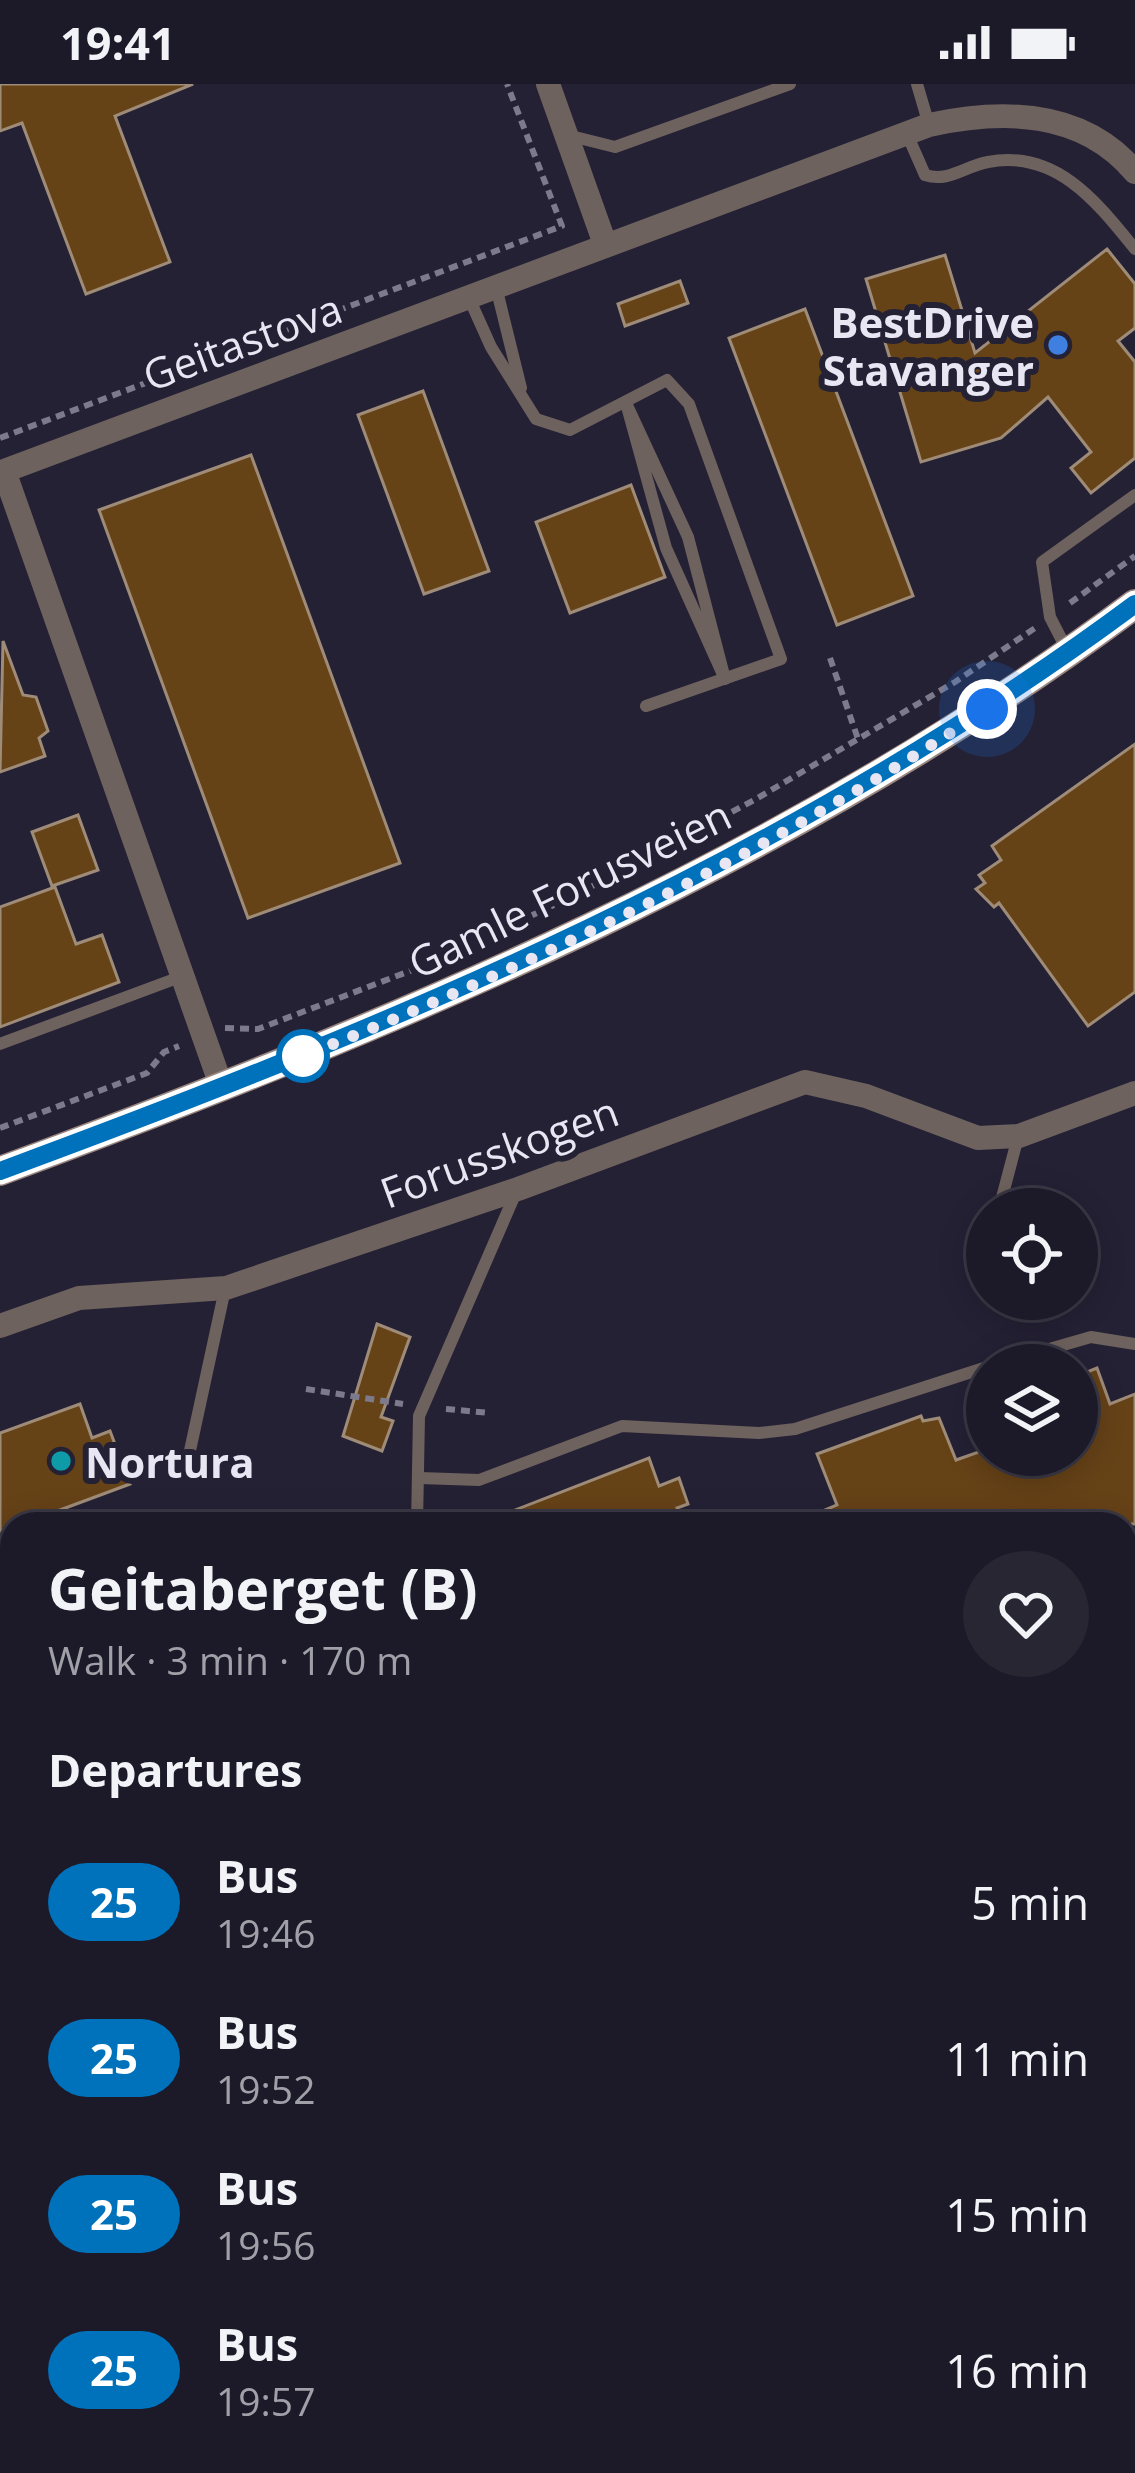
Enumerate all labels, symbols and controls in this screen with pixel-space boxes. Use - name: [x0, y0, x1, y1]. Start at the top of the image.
- text: 19:41: [60, 12, 176, 73]
- street label: Geitastova: [135, 279, 349, 403]
- place label: BestDrive Stavanger: [823, 293, 1034, 398]
- marker: BestDrive Stavanger: [1045, 332, 1071, 358]
- your location: [957, 679, 1017, 739]
- street label: Gamle Forusveien: [398, 785, 740, 991]
- unlabelled marker: [278, 1031, 328, 1081]
- street label: Forusskogen: [372, 1082, 626, 1220]
- map controls: [966, 1188, 1098, 1476]
- button: locate: [966, 1188, 1098, 1320]
- button: layers: [966, 1344, 1098, 1476]
- place label: Nortura: [85, 1433, 255, 1490]
- marker: Nortura: [48, 1448, 74, 1474]
- text: Geitaberget (B): [48, 1549, 478, 1627]
- button: heart: [963, 1551, 1089, 1677]
- text: Walk · 3 min · 170 m: [48, 1633, 412, 1686]
- text: Departures: [48, 1739, 303, 1800]
- text: Bus: [216, 1845, 298, 1906]
- text: 5 min: [971, 1872, 1089, 1933]
- text: 25: [90, 1873, 138, 1930]
- text: 19:46: [216, 1906, 315, 1959]
- text: Bus: [216, 2001, 298, 2062]
- text: 11 min: [945, 2028, 1089, 2089]
- text: 25: [90, 2029, 138, 2086]
- text: 19:52: [216, 2062, 315, 2115]
- text: Bus: [216, 2157, 298, 2218]
- text: 15 min: [945, 2184, 1089, 2245]
- text: 25: [90, 2185, 138, 2242]
- text: 19:56: [216, 2218, 315, 2271]
- text: Bus: [216, 2313, 298, 2374]
- text: 16 min: [945, 2340, 1089, 2401]
- text: 25: [90, 2341, 138, 2398]
- text: 19:57: [216, 2374, 315, 2427]

